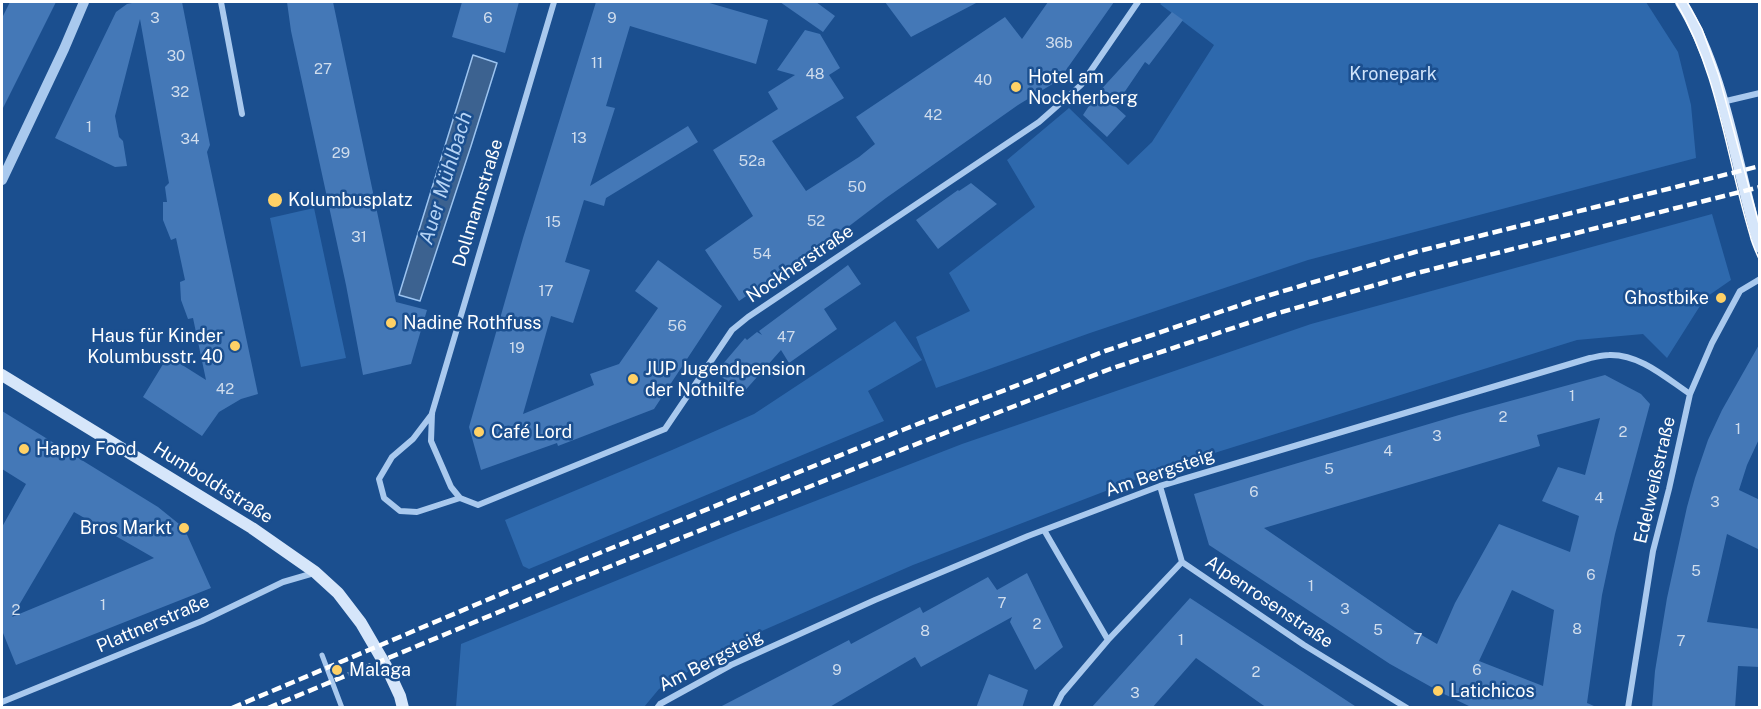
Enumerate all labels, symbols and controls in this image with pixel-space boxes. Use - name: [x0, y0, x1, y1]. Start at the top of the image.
- house number: 3: [150, 9, 160, 27]
- house number: 6: [483, 9, 493, 27]
- house number: 9: [607, 9, 617, 27]
- house number: 36b: [1045, 34, 1073, 52]
- house number: 30: [167, 47, 185, 65]
- house number: 11: [591, 54, 603, 72]
- house number: 27: [314, 60, 332, 78]
- park label: Kronepark: [1349, 63, 1437, 85]
- house number: 48: [805, 65, 825, 83]
- place label: Hotel am Nockherberg: [1028, 66, 1138, 109]
- house number: 40: [974, 71, 992, 89]
- marker: Hotel am Nockherberg: [1009, 80, 1023, 94]
- house number: 32: [171, 83, 189, 101]
- house number: 42: [924, 106, 942, 124]
- water label: Auer Mühlbach: [414, 109, 478, 247]
- house number: 1: [86, 118, 92, 136]
- house number: 13: [571, 129, 587, 147]
- house number: 34: [181, 130, 199, 148]
- street label: Dollmannstraße: [448, 136, 508, 270]
- house number: 29: [332, 144, 350, 162]
- house number: 52a: [739, 152, 765, 170]
- house number: 50: [848, 178, 866, 196]
- place label: Kolumbusplatz: [288, 189, 413, 211]
- marker: Kolumbusplatz: [266, 191, 284, 209]
- house number: 52: [807, 212, 825, 230]
- house number: 15: [545, 213, 561, 231]
- street label: Nockherstraße: [742, 220, 858, 308]
- house number: 31: [351, 228, 367, 246]
- house number: 54: [752, 245, 772, 263]
- house number: 17: [538, 282, 554, 300]
- place label: Ghostbike: [1624, 287, 1709, 309]
- marker: Ghostbike: [1714, 291, 1728, 305]
- place label: Nadine Rothfuss: [403, 312, 541, 334]
- marker: Nadine Rothfuss: [384, 316, 398, 330]
- house number: 56: [668, 317, 686, 335]
- place label: Haus für Kinder Kolumbusstr. 40: [87, 325, 223, 368]
- house number: 47: [777, 328, 795, 346]
- marker: Haus für Kinder Kolumbusstr. 40: [228, 339, 242, 353]
- house number: 19: [509, 339, 525, 357]
- place label: JUP Jugendpension der Nothilfe: [645, 358, 806, 400]
- marker: JUP Jugendpension der Nothilfe: [626, 372, 640, 386]
- house number: 42: [216, 380, 234, 398]
- house number: 1: [1569, 387, 1575, 405]
- house number: 2: [1499, 408, 1507, 426]
- street label: Edelweißstraße: [1630, 414, 1680, 546]
- house number: 1: [1735, 420, 1741, 438]
- place label: Café Lord: [491, 421, 572, 443]
- house number: 2: [1619, 423, 1627, 441]
- marker: Café Lord: [472, 425, 486, 439]
- house number: 3: [1432, 427, 1442, 445]
- place label: Happy Food: [36, 438, 137, 460]
- street label: Humboldtstraße: [149, 438, 277, 528]
- marker: Happy Food: [17, 442, 31, 456]
- house number: 4: [1383, 442, 1393, 460]
- street label: Am Bergsteig: [1103, 444, 1217, 502]
- house number: 5: [1324, 460, 1334, 478]
- house number: 6: [1249, 483, 1259, 501]
- house number: 4: [1594, 489, 1604, 507]
- house number: 3: [1710, 493, 1720, 511]
- place label: Bros Markt: [80, 517, 172, 539]
- marker: Bros Markt: [177, 521, 191, 535]
- street label: Alpenrosenstraße: [1201, 551, 1337, 653]
- house number: 5: [1691, 562, 1701, 580]
- house number: 6: [1586, 566, 1596, 584]
- house number: 1: [1308, 577, 1314, 595]
- street label: Plattnerstraße: [93, 591, 213, 657]
- house number: 7: [997, 594, 1007, 612]
- house number: 1: [100, 596, 106, 614]
- house number: 3: [1340, 600, 1350, 618]
- house number: 2: [12, 601, 20, 619]
- house number: 2: [1033, 615, 1041, 633]
- house number: 8: [1572, 620, 1582, 638]
- house number: 5: [1373, 621, 1383, 639]
- house number: 8: [920, 622, 930, 640]
- street label: Am Bergsteig: [655, 625, 767, 697]
- house number: 7: [1413, 630, 1423, 648]
- house number: 1: [1178, 631, 1184, 649]
- house number: 7: [1676, 632, 1686, 650]
- place label: Malaga: [349, 659, 411, 681]
- house number: 9: [832, 661, 842, 679]
- house number: 6: [1472, 661, 1482, 679]
- marker: Malaga: [330, 663, 344, 677]
- house number: 2: [1252, 663, 1260, 681]
- place label: Latichicos: [1450, 680, 1535, 702]
- house number: 3: [1130, 684, 1140, 702]
- marker: Latichicos: [1431, 684, 1445, 698]

